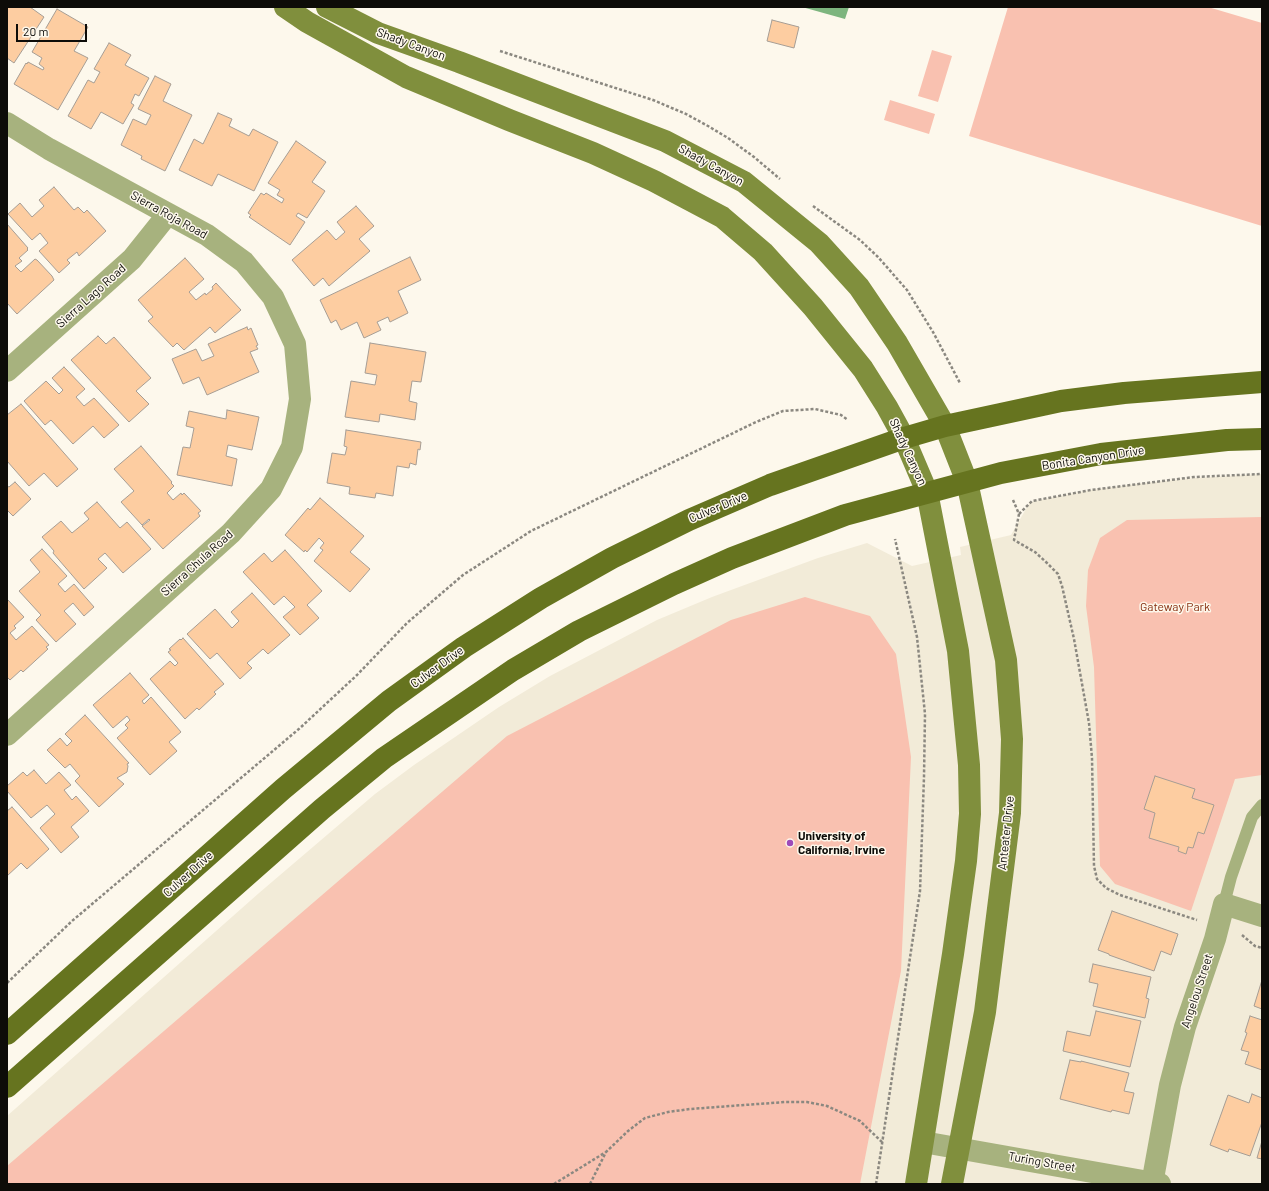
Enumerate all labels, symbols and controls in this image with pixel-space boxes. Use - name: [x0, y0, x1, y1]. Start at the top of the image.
- scale bar: [18, 16, 89, 42]
- text: 20 m: [23, 24, 49, 38]
- street label: Shady Canyon: [375, 25, 447, 63]
- street label: Shady Canyon: [676, 141, 746, 189]
- street label: Sierra Roja Road: [128, 188, 210, 242]
- street label: Sierra Lago Road: [53, 261, 129, 331]
- street label: Shady Canyon: [886, 416, 930, 488]
- street label: Bonita Canyon Drive: [1041, 443, 1145, 473]
- street label: Culver Drive: [687, 488, 749, 526]
- street label: Sierra Chula Road: [158, 527, 236, 599]
- park label: Gateway Park: [1140, 600, 1210, 614]
- street label: Culver Drive: [408, 643, 466, 691]
- street label: Anteater Drive: [995, 795, 1017, 871]
- place label: University of California, Irvine: [798, 829, 885, 857]
- marker: University of California, Irvine: [785, 838, 795, 848]
- street label: Culver Drive: [160, 848, 216, 900]
- street label: Angelou Street: [1178, 952, 1216, 1030]
- street label: Turing Street: [1007, 1149, 1077, 1175]

